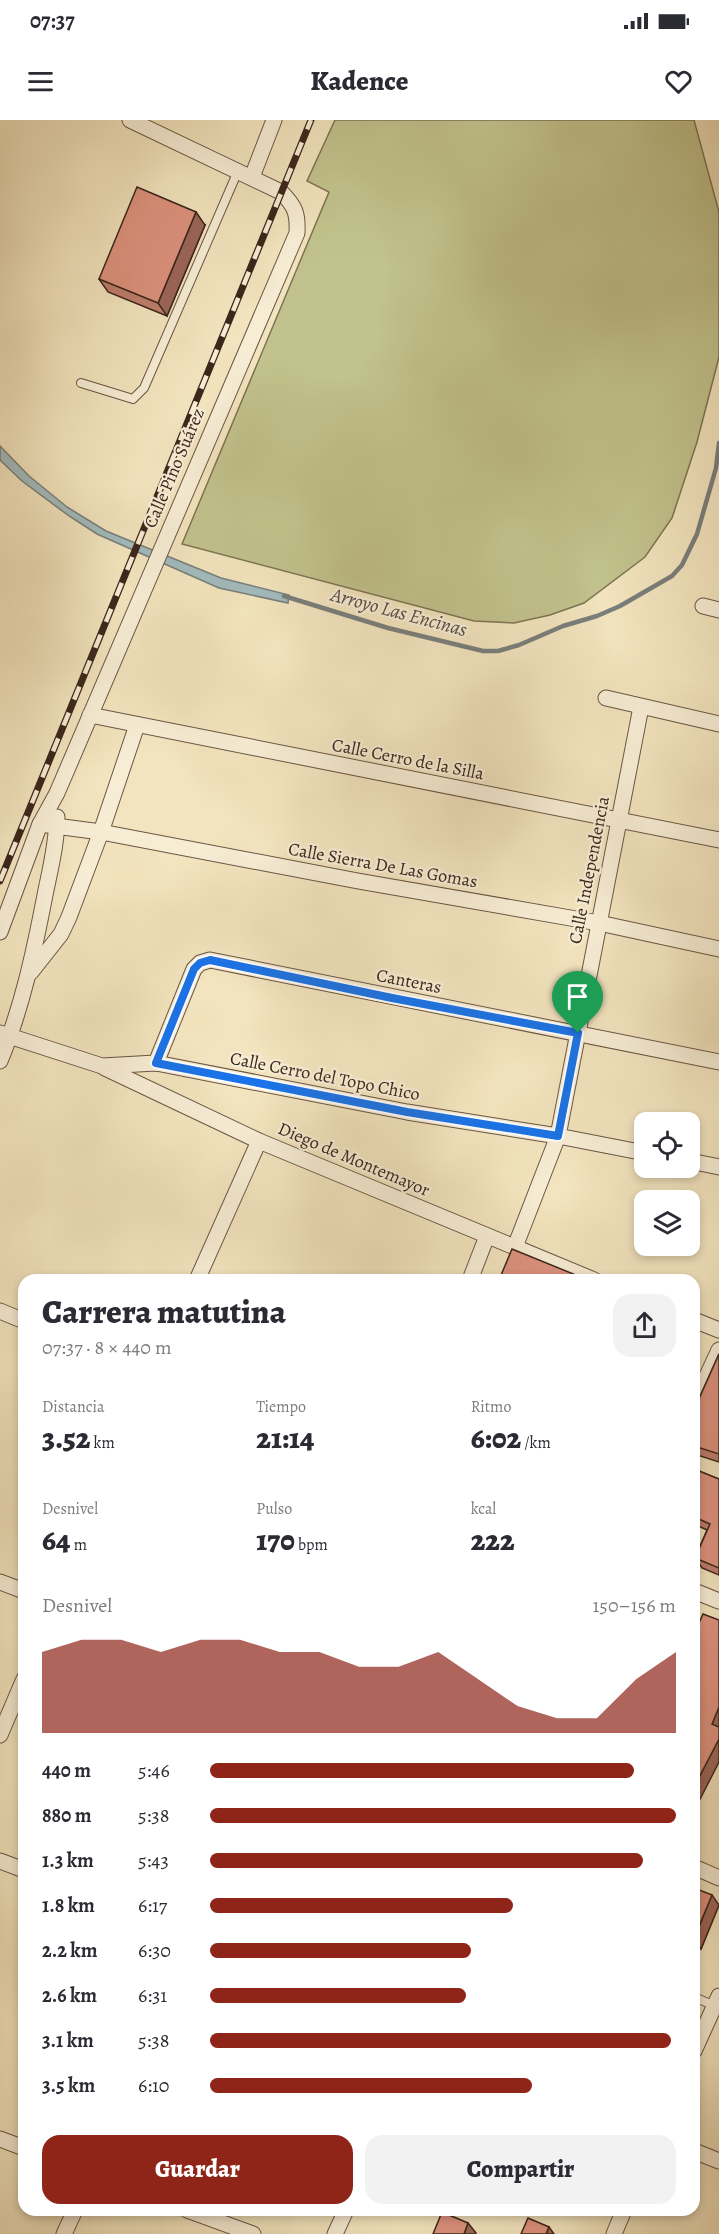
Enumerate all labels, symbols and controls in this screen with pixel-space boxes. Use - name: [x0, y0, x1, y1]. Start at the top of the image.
- text: 07:37: [30, 6, 75, 36]
- text: Kadence: [311, 63, 408, 99]
- icon: menu: [24, 65, 57, 98]
- icon: heart: [662, 65, 695, 98]
- street label: Calle Pino Suárez: [138, 404, 210, 532]
- water label: Arroyo Las Encinas: [327, 581, 470, 643]
- street label: Calle Cerro de la Silla: [330, 732, 487, 786]
- street label: Calle Independencia: [563, 793, 615, 946]
- street label: Calle Sierra De Las Gomas: [286, 837, 480, 893]
- street label: Canteras: [374, 963, 444, 999]
- pin: [552, 971, 603, 1033]
- icon: arrive: [561, 980, 594, 1013]
- street label: Calle Cerro del Topo Chico: [228, 1046, 422, 1106]
- map controls: [634, 1112, 700, 1256]
- button: locate: [634, 1112, 700, 1178]
- street label: Diego de Montemayor: [274, 1116, 434, 1202]
- button: layers: [634, 1190, 700, 1256]
- text: Carrera matutina: [42, 1289, 286, 1334]
- button: share: [613, 1294, 676, 1357]
- text: 07:37 · 8 × 440 m: [42, 1334, 172, 1361]
- text: Distancia: [42, 1396, 104, 1418]
- text: Tiempo: [256, 1396, 306, 1418]
- text: Ritmo: [471, 1396, 511, 1418]
- text: 3.52: [42, 1418, 90, 1458]
- text: 21:14: [256, 1418, 314, 1458]
- text: 6:02: [471, 1418, 521, 1458]
- text: km: [90, 1432, 115, 1454]
- text: /km: [521, 1432, 551, 1454]
- text: Desnivel: [42, 1498, 98, 1520]
- text: Pulso: [256, 1498, 292, 1520]
- text: kcal: [471, 1498, 496, 1520]
- text: 64: [42, 1520, 70, 1560]
- text: 170: [256, 1520, 295, 1560]
- text: 222: [471, 1520, 515, 1560]
- text: m: [70, 1534, 87, 1556]
- text: bpm: [295, 1534, 328, 1556]
- text: Desnivel: [42, 1592, 112, 1619]
- text: 150–156 m: [592, 1592, 676, 1619]
- text: 440 m: [42, 1757, 91, 1784]
- text: 5:46: [138, 1757, 170, 1784]
- text: 880 m: [42, 1802, 92, 1829]
- text: 5:38: [138, 1802, 169, 1829]
- text: 1.3 km: [42, 1847, 94, 1874]
- text: 5:43: [138, 1847, 169, 1874]
- text: 1.8 km: [42, 1892, 95, 1919]
- text: 6:17: [138, 1892, 167, 1919]
- text: 2.2 km: [42, 1937, 97, 1964]
- text: 6:30: [138, 1937, 171, 1964]
- text: 2.6 km: [42, 1982, 97, 2009]
- text: 6:31: [138, 1982, 167, 2009]
- text: 3.1 km: [42, 2027, 94, 2054]
- text: 5:38: [138, 2027, 169, 2054]
- text: 3.5 km: [42, 2072, 95, 2099]
- text: 6:10: [138, 2072, 170, 2099]
- button: Guardar: [42, 2135, 353, 2204]
- button: Compartir: [365, 2135, 676, 2204]

